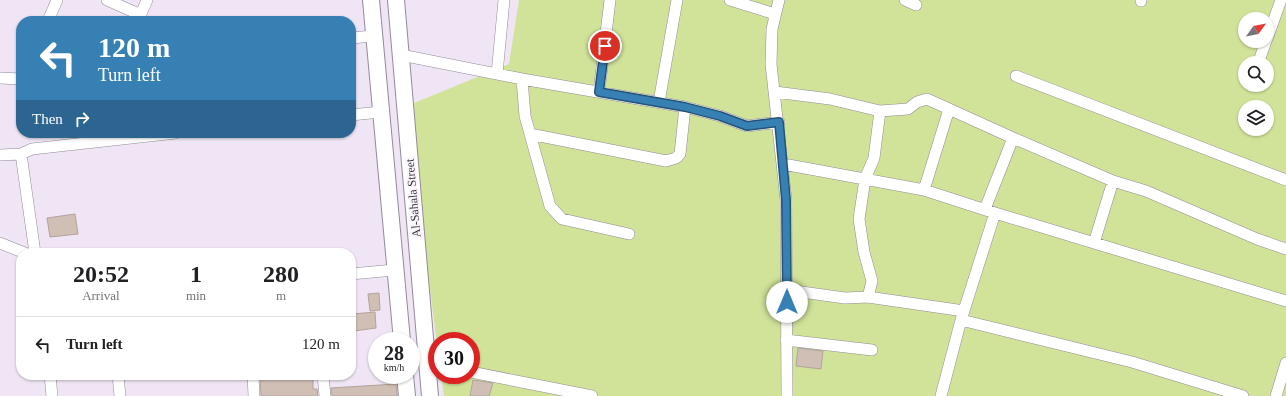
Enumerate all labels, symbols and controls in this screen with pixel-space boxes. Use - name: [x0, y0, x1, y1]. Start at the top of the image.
- north arrow: [1238, 12, 1274, 48]
- map controls: [1238, 12, 1274, 136]
- pin: [588, 29, 622, 63]
- icon: left: [32, 32, 84, 84]
- text: 120 m: [98, 32, 170, 63]
- icon: arrive: [594, 35, 616, 57]
- button: search: [1238, 56, 1274, 92]
- text: Turn left: [98, 65, 161, 85]
- button: layers: [1238, 100, 1274, 136]
- icon: right: [71, 108, 93, 130]
- text: Then: [32, 111, 63, 127]
- street label: Al-Sahala Street: [403, 157, 423, 238]
- text: 20:52: [73, 261, 129, 287]
- text: 1: [190, 261, 202, 287]
- text: 280: [263, 261, 299, 287]
- position arrow: [766, 281, 808, 323]
- text: Arrival: [82, 288, 120, 303]
- text: min: [186, 288, 206, 303]
- text: m: [276, 288, 286, 303]
- speed limit sign: 30: [428, 332, 480, 384]
- icon: left: [32, 334, 54, 356]
- text: Turn left: [66, 336, 123, 352]
- text: 120 m: [302, 336, 340, 352]
- text: 28: [384, 342, 404, 364]
- text: km/h: [384, 362, 404, 373]

